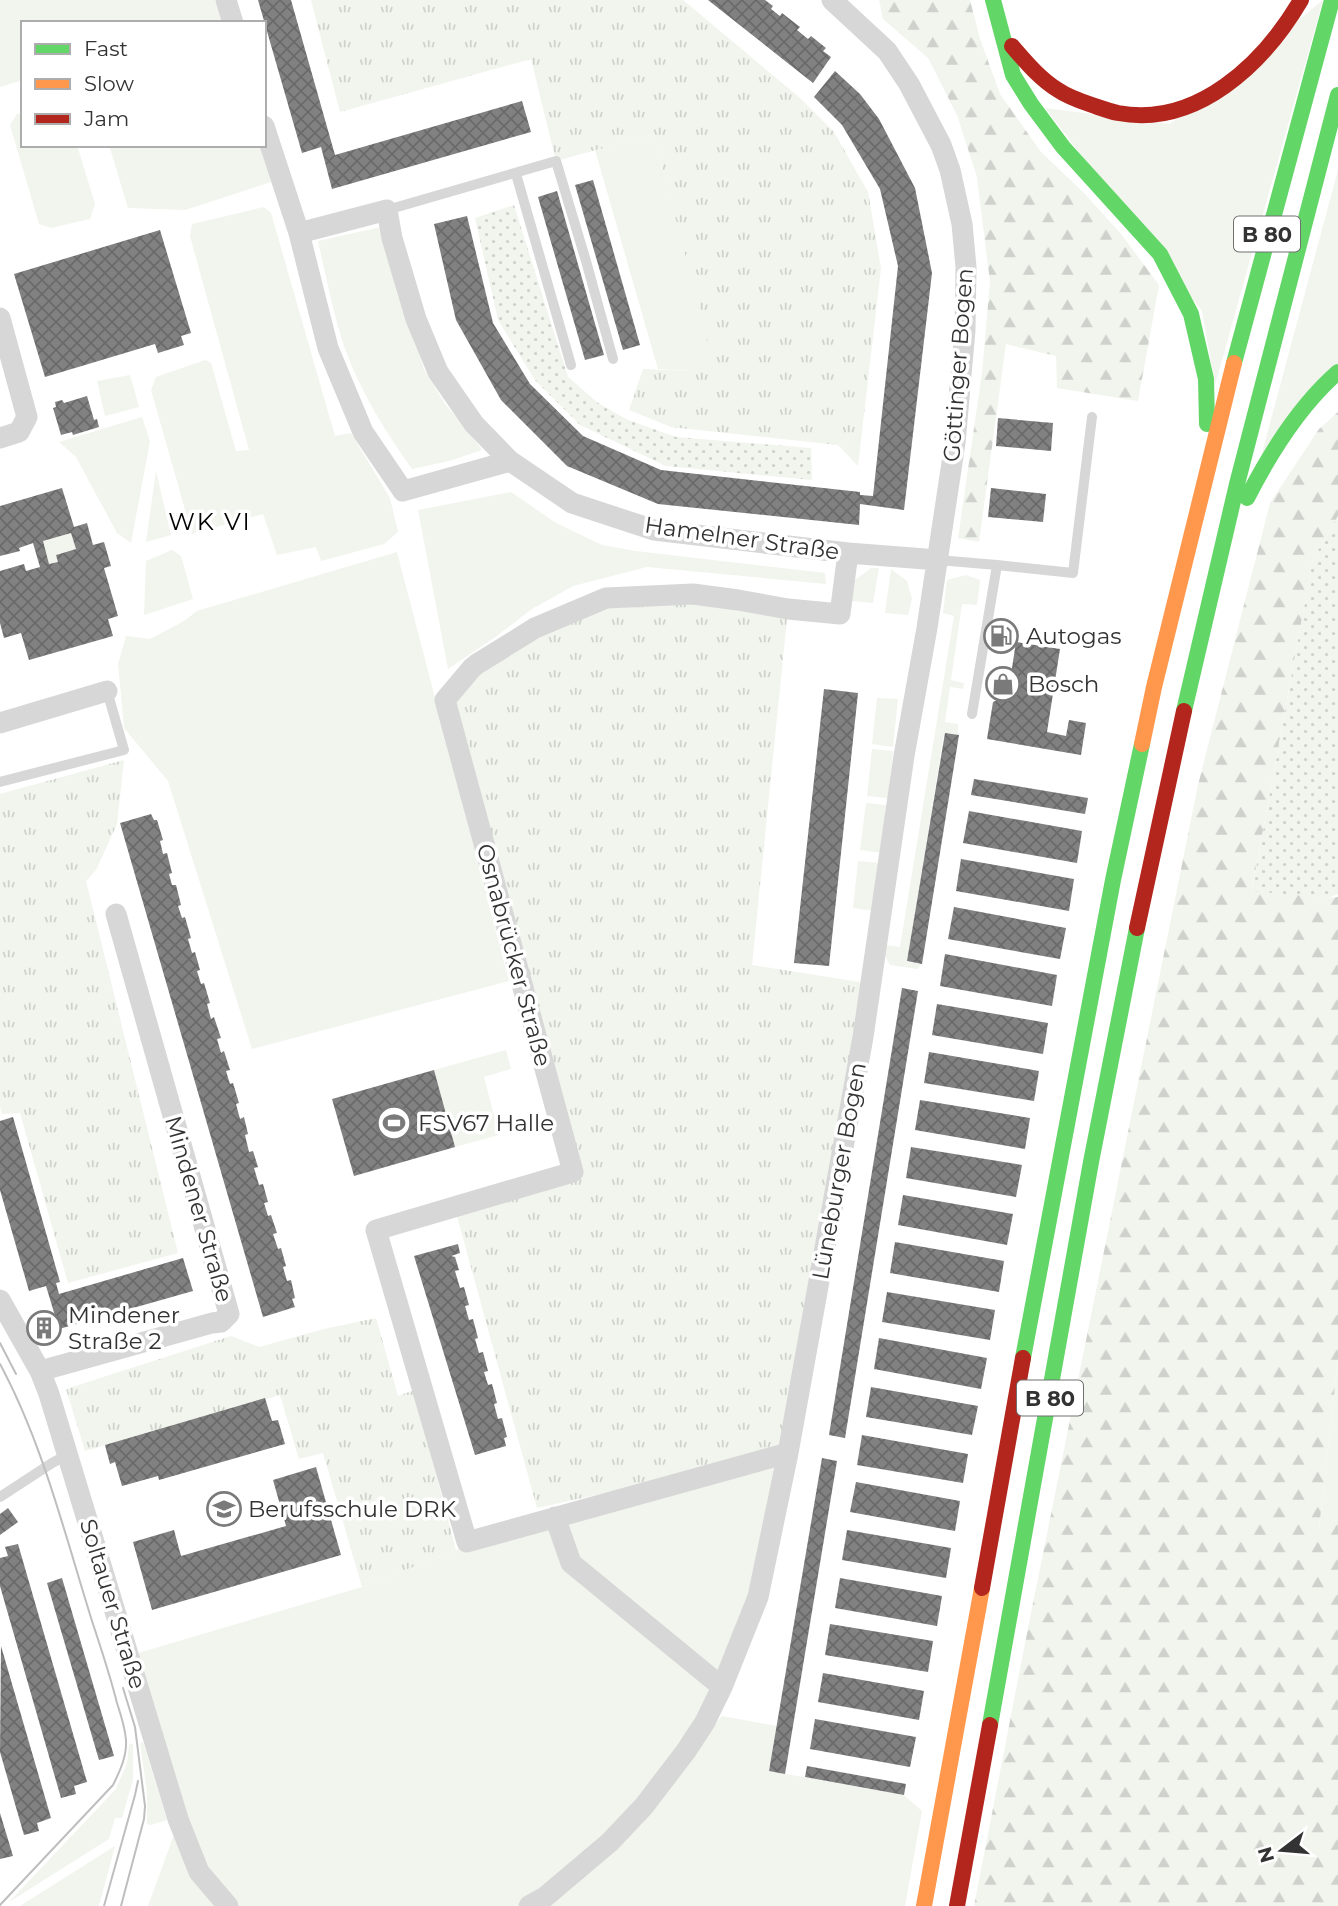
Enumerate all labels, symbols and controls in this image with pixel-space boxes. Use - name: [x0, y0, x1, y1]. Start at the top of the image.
- legend: [21, 21, 266, 147]
- text: Fast: [84, 36, 128, 61]
- text: Slow: [84, 71, 134, 96]
- text: Jam: [83, 106, 129, 131]
- road number: B 80: [1234, 216, 1300, 252]
- street label: Göttinger Bogen: [937, 267, 979, 463]
- district label: WK VI: [168, 507, 252, 536]
- street label: Hamelner Straße: [643, 510, 841, 566]
- fuel station icon: Autogas: [982, 617, 1020, 655]
- place label: Autogas: [1026, 622, 1122, 650]
- shop icon: Bosch: [984, 665, 1022, 703]
- place label: Bosch: [1028, 670, 1099, 698]
- street label: Osnabrücker Straße: [471, 840, 557, 1070]
- street label: Lüneburger Bogen: [806, 1060, 872, 1282]
- sports icon: FSV67 Halle: [375, 1104, 413, 1142]
- place label: FSV67 Halle: [418, 1109, 554, 1137]
- street label: Mindener Straße: [159, 1113, 239, 1305]
- place label: Mindener Straße 2: [68, 1301, 180, 1355]
- building icon: Mindener Straße 2: [25, 1309, 63, 1347]
- road number: B 80: [1017, 1380, 1083, 1416]
- school or university icon: Berufsschule DRK: [205, 1490, 243, 1528]
- place label: Berufsschule DRK: [248, 1495, 457, 1523]
- street label: Soltauer Straße: [74, 1516, 152, 1692]
- north arrow: [1247, 1815, 1317, 1885]
- text: N: [1253, 1844, 1279, 1865]

